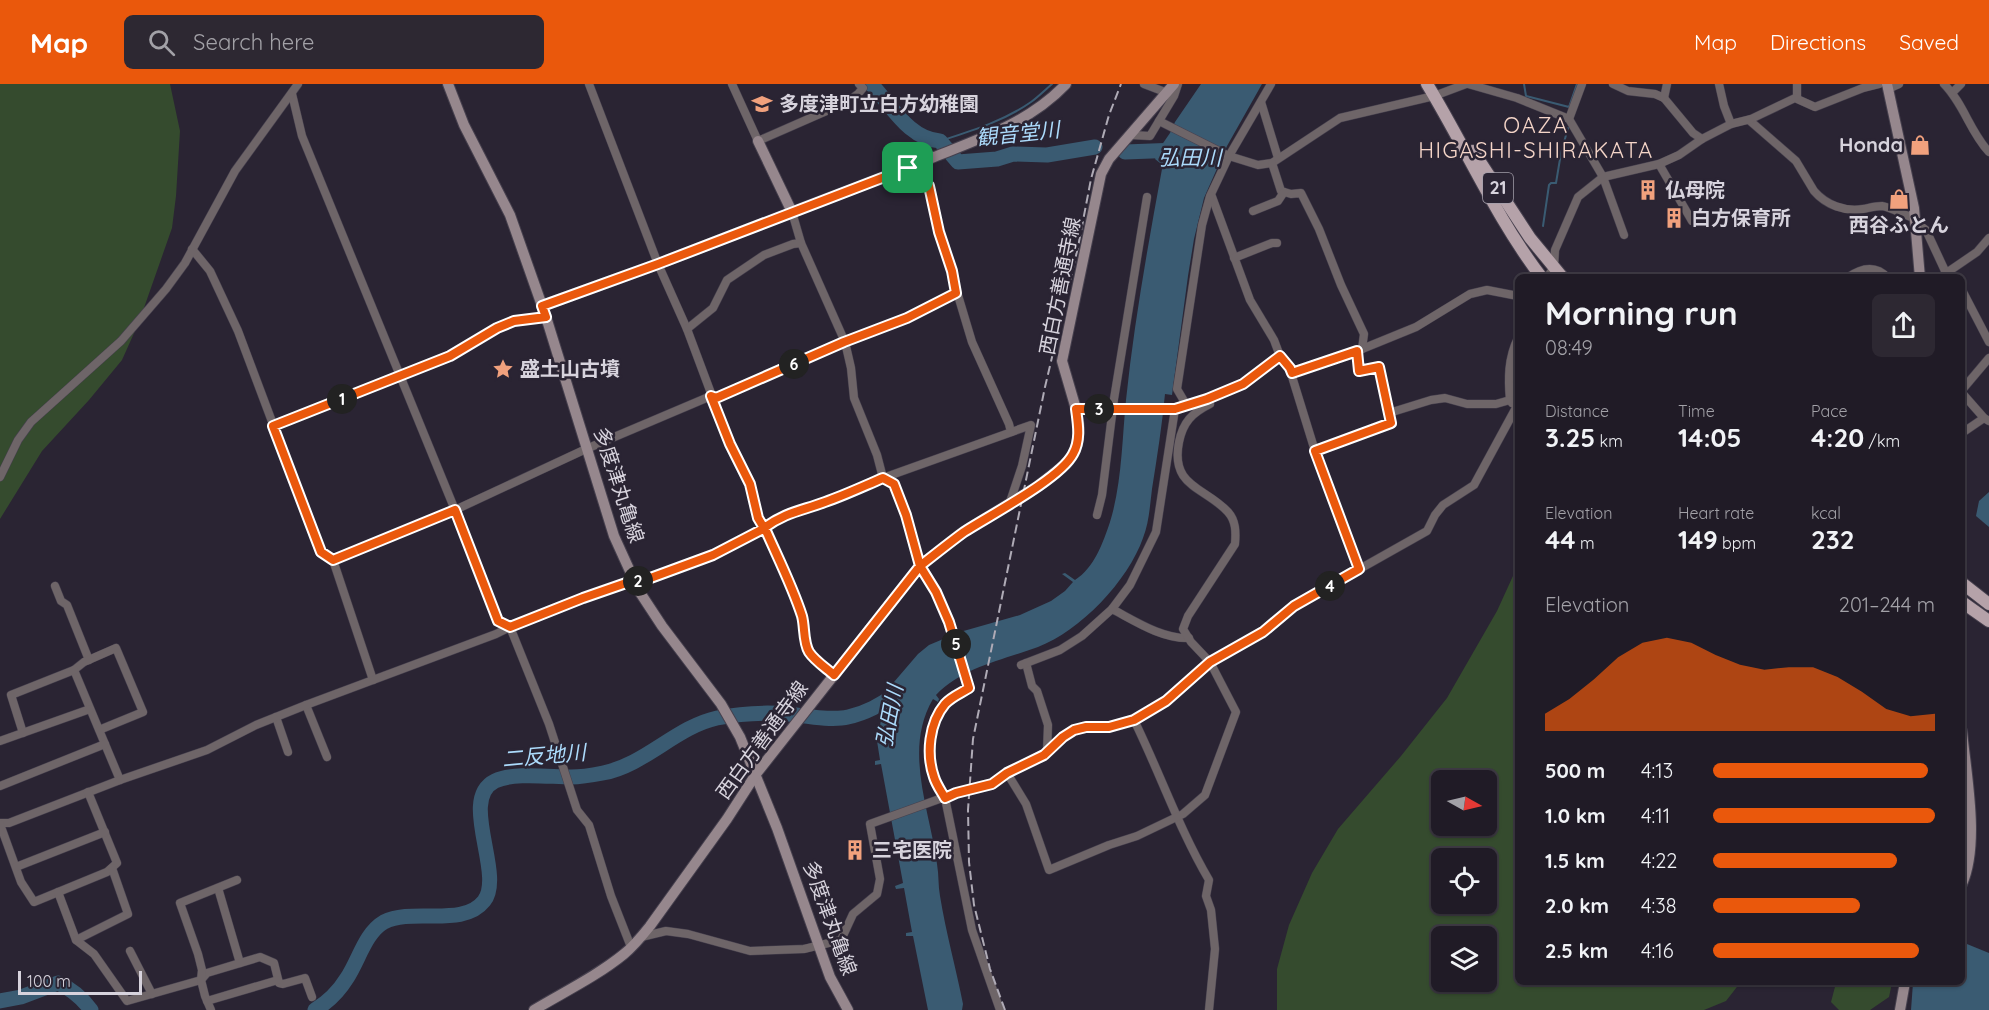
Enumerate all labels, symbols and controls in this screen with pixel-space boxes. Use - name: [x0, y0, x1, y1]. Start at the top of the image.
- search box: [124, 15, 544, 69]
- text: Map: [30, 25, 88, 60]
- icon: search: [145, 26, 178, 59]
- text: Search here: [193, 28, 315, 56]
- text: Map: [1694, 29, 1737, 55]
- text: Directions: [1770, 29, 1866, 55]
- text: Saved: [1899, 29, 1959, 55]
- place label: 多度津町立白方幼稚園: [779, 91, 979, 116]
- school or university icon: 多度津町立白方幼稚園: [750, 92, 774, 116]
- district label: OAZA HIGASHI-SHIRAKATA: [1418, 111, 1654, 164]
- water label: 観音堂川: [975, 115, 1063, 150]
- place label: Honda: [1839, 132, 1903, 157]
- shop icon: Honda: [1908, 133, 1932, 157]
- pin: [882, 142, 933, 193]
- water label: 弘田川: [1159, 144, 1223, 170]
- icon: arrive: [891, 151, 924, 184]
- road number: 21: [1483, 173, 1513, 203]
- place label: 仏母院: [1665, 177, 1725, 202]
- building icon: 仏母院: [1636, 178, 1660, 202]
- shop icon: 西谷ふとん: [1887, 187, 1911, 211]
- place label: 白方保育所: [1691, 205, 1791, 230]
- building icon: 白方保育所: [1662, 206, 1686, 230]
- place label: 西谷ふとん: [1849, 212, 1949, 237]
- street label: 西白方善通寺線: [1034, 215, 1085, 357]
- text: Morning run: [1545, 292, 1738, 333]
- button: share: [1872, 294, 1935, 357]
- text: 08:49: [1545, 335, 1593, 360]
- pin: 6: [779, 349, 809, 379]
- text: 6: [790, 354, 798, 374]
- place label: 盛土山古墳: [520, 356, 620, 381]
- place icon: 盛土山古墳: [491, 357, 515, 381]
- pin: 1: [327, 384, 357, 414]
- text: 1: [339, 389, 345, 409]
- pin: 3: [1084, 394, 1114, 424]
- text: 3: [1095, 399, 1103, 419]
- text: Distance: [1545, 401, 1609, 421]
- text: Time: [1678, 401, 1715, 421]
- text: Pace: [1811, 401, 1847, 421]
- text: 3.25: [1545, 421, 1595, 454]
- text: 14:05: [1678, 421, 1741, 454]
- text: 4:20: [1811, 421, 1864, 454]
- street label: 多度津丸亀線: [589, 424, 650, 546]
- text: km: [1595, 431, 1623, 451]
- text: /km: [1864, 431, 1900, 451]
- text: Elevation: [1545, 503, 1612, 523]
- text: Heart rate: [1678, 503, 1754, 523]
- text: kcal: [1811, 503, 1841, 523]
- text: 44: [1545, 523, 1576, 556]
- text: 149: [1678, 523, 1718, 556]
- text: 232: [1811, 523, 1855, 556]
- text: m: [1576, 533, 1595, 553]
- text: bpm: [1718, 533, 1756, 553]
- pin: 2: [623, 566, 653, 596]
- text: 2: [633, 571, 643, 591]
- pin: 4: [1315, 571, 1345, 601]
- text: 4: [1325, 576, 1335, 596]
- text: Elevation: [1545, 592, 1629, 617]
- text: 201–244 m: [1839, 592, 1935, 617]
- pin: 5: [941, 629, 971, 659]
- text: 5: [951, 634, 961, 654]
- street label: 西白方善通寺線: [710, 676, 813, 804]
- water label: 弘田川: [870, 680, 908, 749]
- water label: 二反地川: [501, 738, 589, 772]
- text: 500 m: [1545, 758, 1605, 783]
- text: 4:13: [1641, 758, 1673, 783]
- north arrow: [1431, 770, 1497, 836]
- map controls: [1431, 770, 1497, 992]
- text: 1.0 km: [1545, 803, 1605, 828]
- text: 4:11: [1641, 803, 1670, 828]
- place label: 三宅医院: [872, 837, 952, 862]
- building icon: 三宅医院: [843, 838, 867, 862]
- button: locate: [1431, 848, 1497, 914]
- text: 1.5 km: [1545, 848, 1605, 873]
- text: 4:22: [1641, 848, 1677, 873]
- street label: 多度津丸亀線: [798, 857, 863, 978]
- text: 2.0 km: [1545, 893, 1609, 918]
- text: 4:38: [1641, 893, 1677, 918]
- button: layers: [1431, 926, 1497, 992]
- text: 2.5 km: [1545, 938, 1608, 963]
- text: 4:16: [1641, 938, 1673, 963]
- scale bar: [18, 968, 142, 996]
- text: 100 m: [27, 971, 71, 991]

